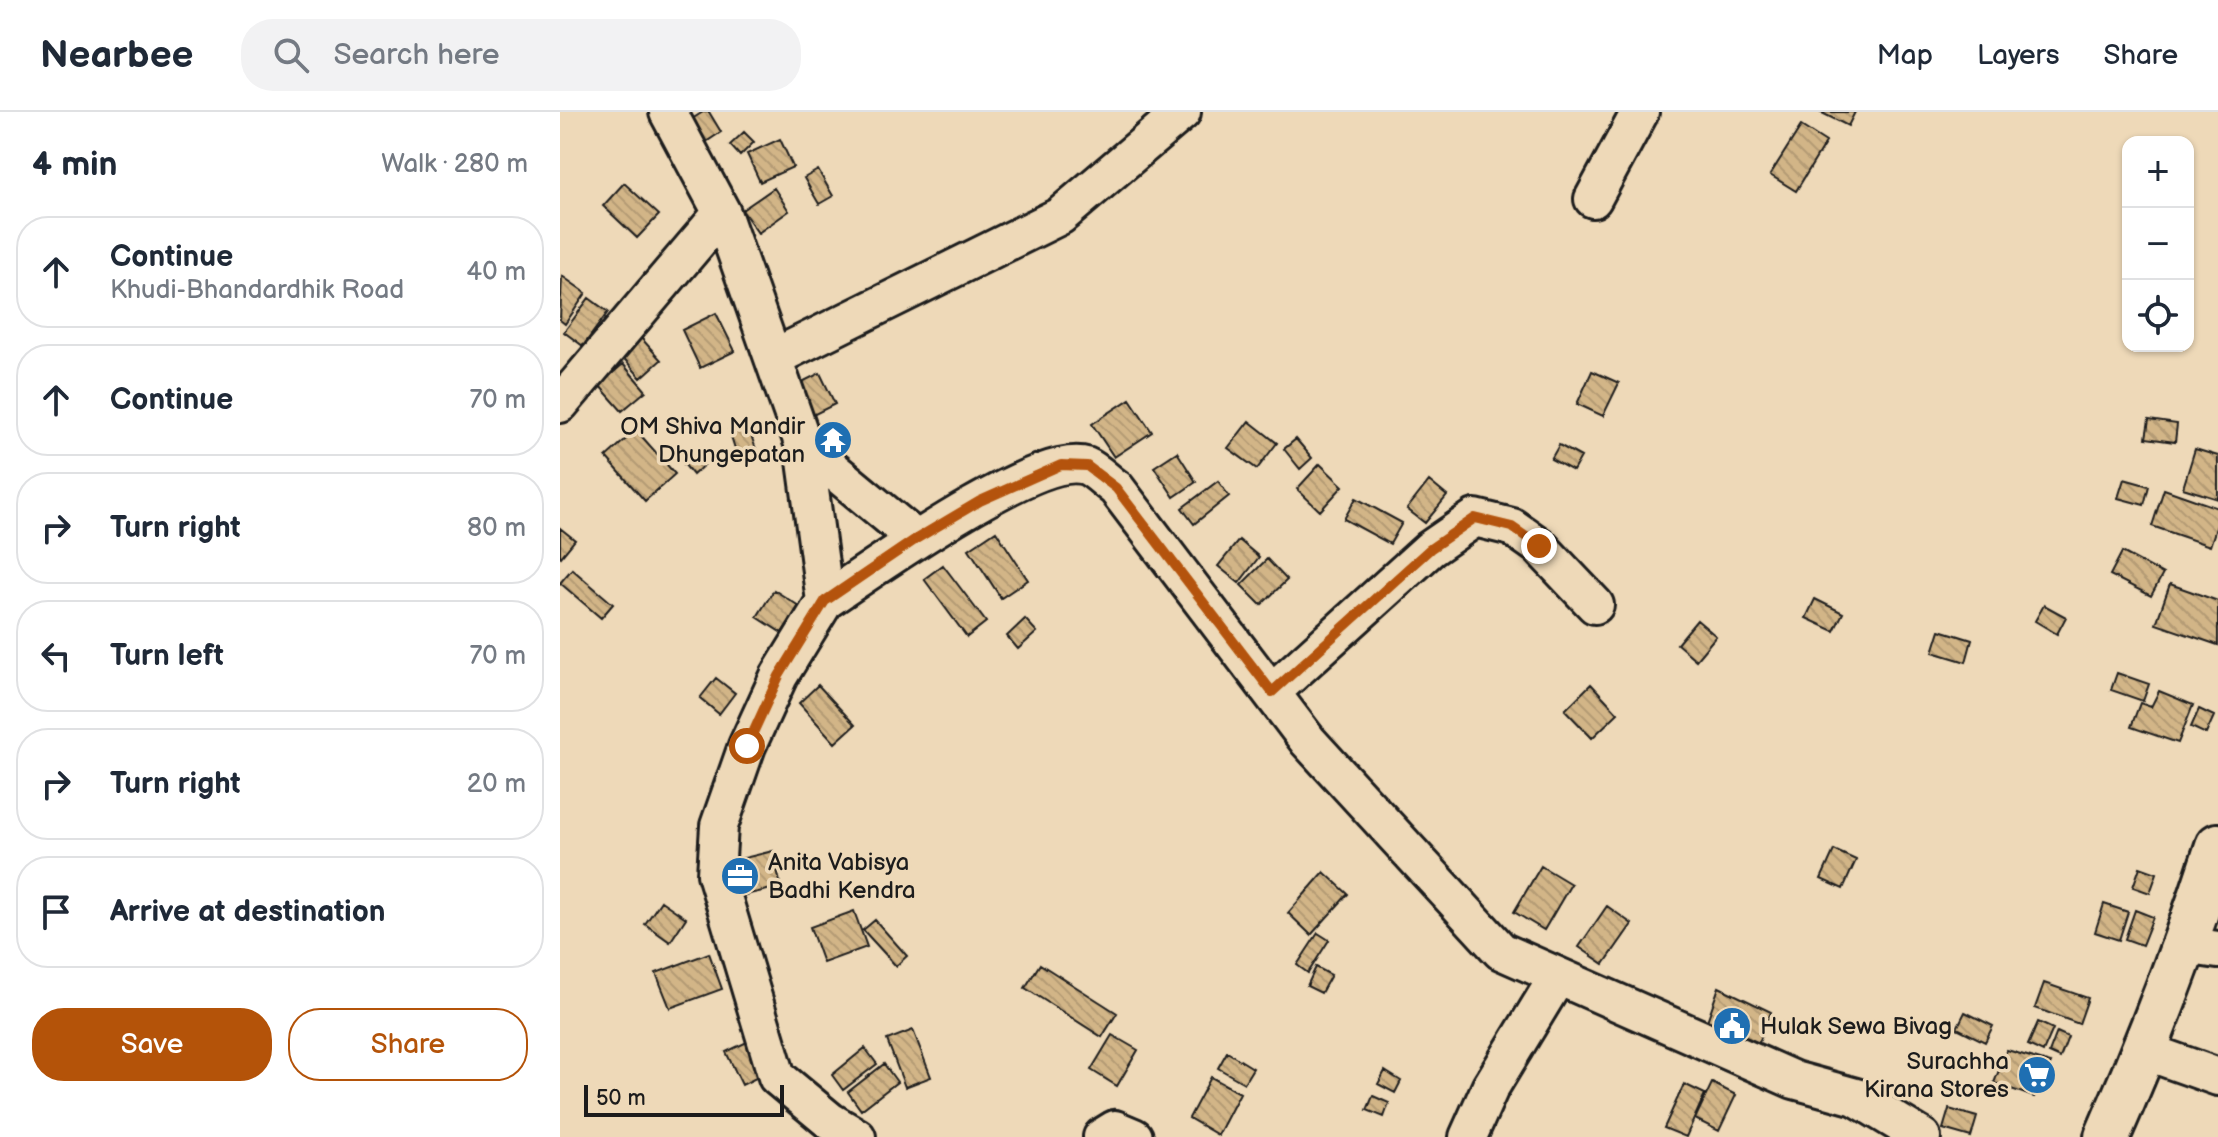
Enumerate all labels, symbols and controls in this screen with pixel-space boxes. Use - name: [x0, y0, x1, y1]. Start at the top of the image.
- search box: [241, 19, 801, 91]
- text: Nearbee: [40, 33, 193, 78]
- icon: search: [269, 33, 313, 77]
- text: Search here: [333, 37, 500, 73]
- text: Map: [1877, 39, 1933, 72]
- text: Layers: [1977, 39, 2060, 72]
- text: Share: [2104, 39, 2178, 72]
- map controls: [2122, 136, 2194, 352]
- button: +: [2122, 136, 2194, 208]
- text: 4 min: [32, 144, 118, 185]
- text: Walk · 280 m: [381, 149, 528, 180]
- button: −: [2122, 208, 2194, 280]
- text: Continue: [110, 239, 233, 275]
- icon: ahead: [34, 250, 78, 294]
- text: 40 m: [466, 257, 526, 288]
- text: Khudi-Bhandardhik Road: [110, 275, 404, 306]
- button: locate: [2122, 280, 2194, 352]
- icon: ahead: [34, 378, 78, 422]
- text: Continue: [110, 382, 233, 418]
- text: 70 m: [469, 385, 526, 416]
- place label: OM Shiva Mandir Dhungepatan: [620, 412, 805, 469]
- temple icon: OM Shiva Mandir Dhungepatan: [812, 419, 854, 461]
- icon: right: [34, 506, 78, 550]
- text: Turn right: [110, 510, 241, 546]
- text: 80 m: [467, 513, 526, 544]
- route end: [1521, 528, 1557, 564]
- icon: left: [34, 634, 78, 678]
- text: Turn left: [110, 638, 224, 674]
- text: 70 m: [469, 641, 526, 672]
- route start: [729, 728, 765, 764]
- icon: right: [34, 762, 78, 806]
- text: Turn right: [110, 766, 241, 802]
- text: 20 m: [467, 769, 526, 800]
- place label: Anita Vabisya Badhi Kendra: [768, 848, 916, 905]
- office icon: Anita Vabisya Badhi Kendra: [719, 855, 761, 897]
- icon: arrive: [34, 890, 78, 934]
- text: Arrive at destination: [110, 894, 386, 930]
- public building icon: Hulak Sewa Bivag: [1711, 1005, 1753, 1047]
- button: Save: [32, 1008, 272, 1081]
- button: Share: [288, 1008, 528, 1081]
- place label: Hulak Sewa Bivag: [1760, 1012, 1952, 1041]
- place label: Surachha Kirana Stores: [1864, 1047, 2009, 1104]
- supermarket icon: Surachha Kirana Stores: [2016, 1054, 2058, 1096]
- scale bar: [584, 1081, 784, 1117]
- text: 50 m: [596, 1085, 646, 1112]

